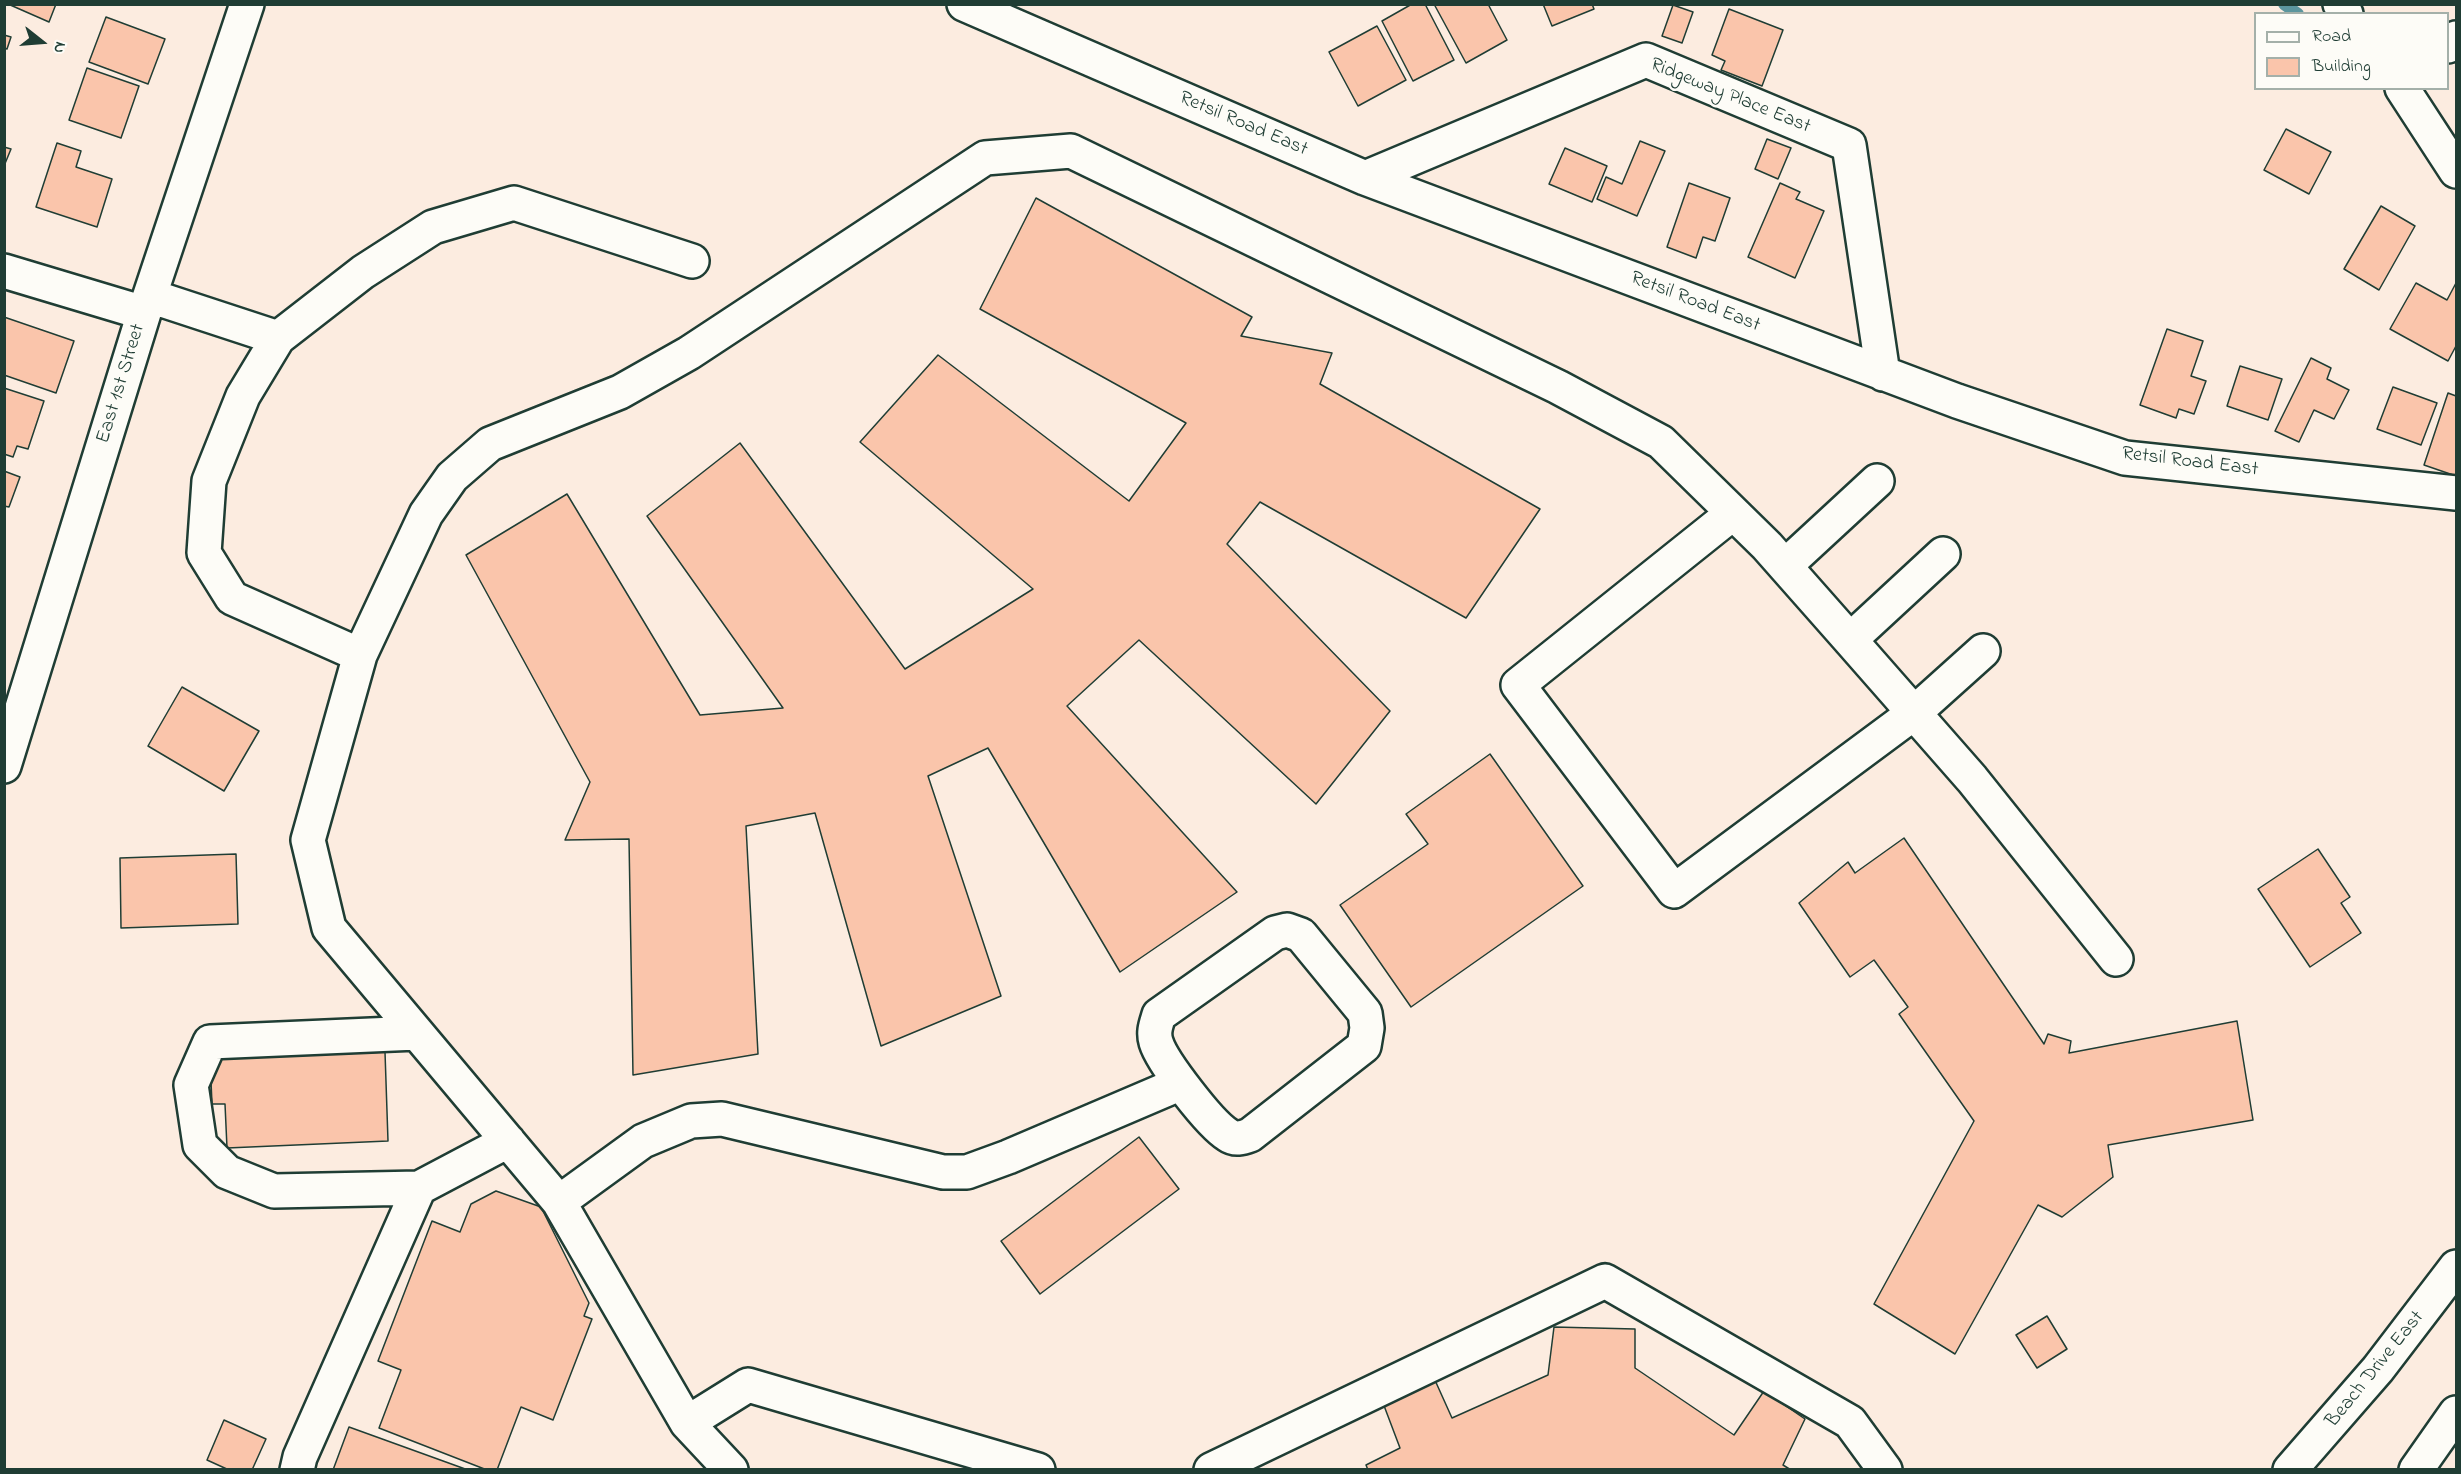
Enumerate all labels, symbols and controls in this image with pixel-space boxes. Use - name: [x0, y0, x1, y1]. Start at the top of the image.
- north arrow: [12, 12, 72, 72]
- legend: [2254, 12, 2449, 90]
- text: Road: [2312, 24, 2351, 50]
- text: N: [46, 39, 72, 56]
- street label: Ridgeway Place East: [1646, 54, 1814, 140]
- text: Building: [2312, 54, 2371, 80]
- street label: Retsil Road East: [1175, 87, 1311, 163]
- street label: Retsil Road East: [1627, 267, 1763, 339]
- street label: East 1st Street: [92, 321, 152, 447]
- street label: Retsil Road East: [2120, 443, 2260, 483]
- street label: Beach Drive East: [2322, 1307, 2430, 1433]

